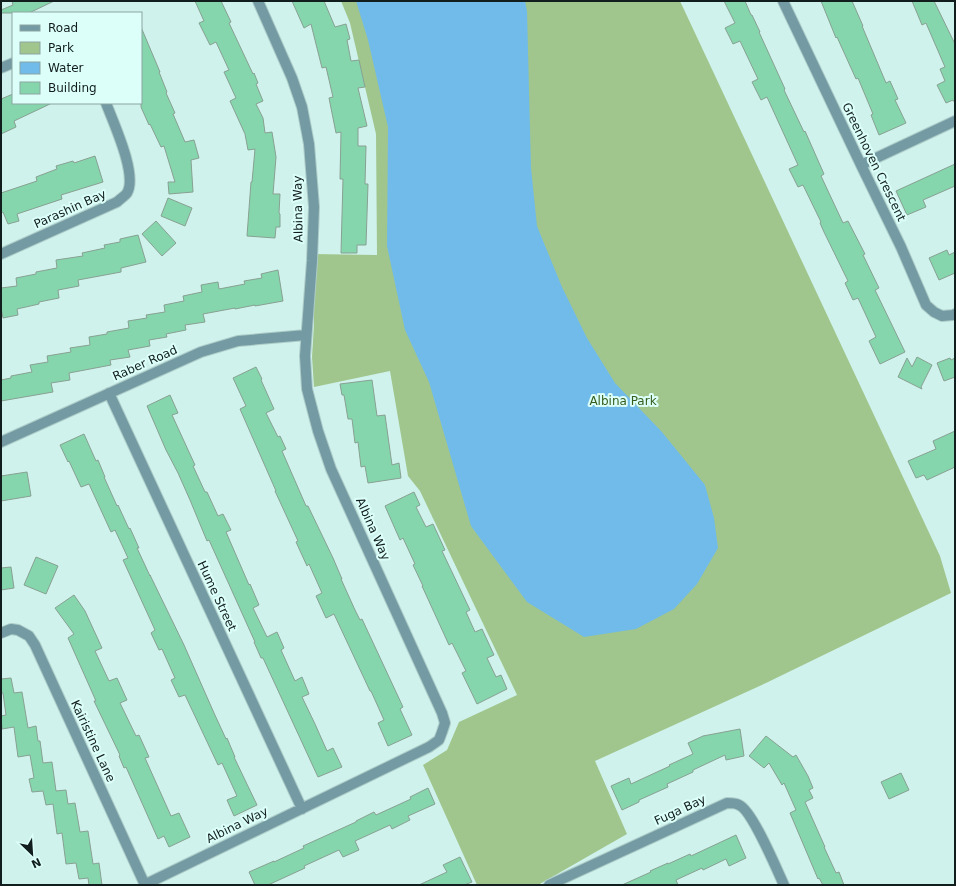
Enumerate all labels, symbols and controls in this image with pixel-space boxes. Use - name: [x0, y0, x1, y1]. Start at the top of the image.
- legend: [12, 12, 142, 104]
- text: Road: [48, 21, 78, 35]
- text: Park: [48, 41, 74, 55]
- text: Water: [48, 61, 84, 75]
- text: Building: [48, 81, 97, 95]
- street label: Greenhoven Crescent: [839, 100, 909, 224]
- street label: Albina Way: [290, 175, 306, 243]
- street label: Parashin Bay: [32, 187, 108, 231]
- street label: Raber Road: [110, 343, 180, 383]
- park label: Albina Park: [589, 394, 657, 408]
- street label: Albina Way: [353, 496, 393, 562]
- street label: Hume Street: [195, 559, 240, 634]
- street label: Kairistine Lane: [68, 698, 118, 784]
- street label: Fuga Bay: [652, 792, 708, 828]
- street label: Albina Way: [204, 804, 270, 846]
- north arrow: [12, 834, 52, 874]
- text: N: [29, 855, 43, 870]

